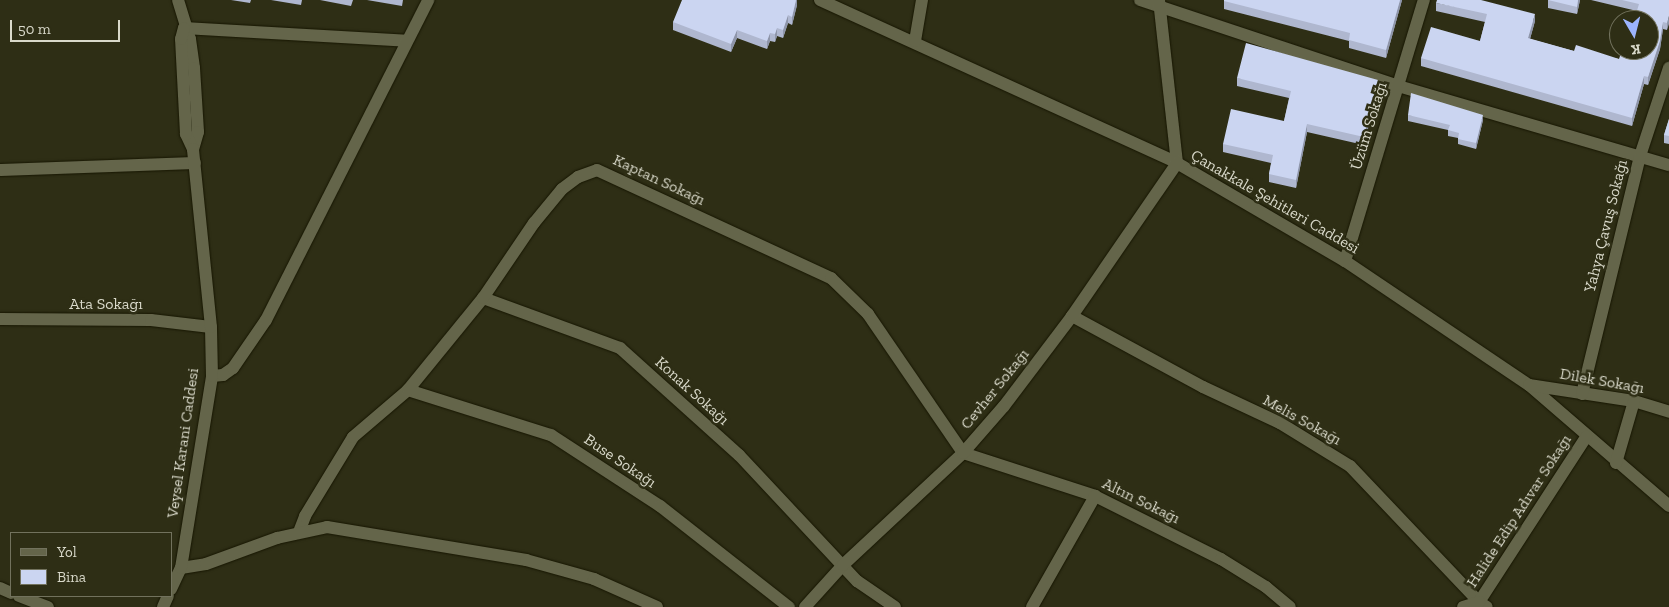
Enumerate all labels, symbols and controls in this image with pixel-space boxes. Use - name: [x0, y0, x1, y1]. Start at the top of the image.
- scale bar: [12, 10, 122, 42]
- north arrow: [1609, 10, 1659, 60]
- text: 50 m: [18, 20, 51, 38]
- text: K: [1630, 40, 1642, 58]
- street label: Üzüm Sokağı: [1347, 80, 1391, 172]
- street label: Çanakkale Şehitleri Caddesi: [1187, 146, 1363, 258]
- street label: Kaptan Sokağı: [610, 150, 708, 210]
- street label: Yahya Çavuş Sokağı: [1580, 158, 1632, 294]
- street label: Ata Sokağı: [69, 294, 143, 314]
- street label: Cevher Sokağı: [957, 345, 1033, 433]
- street label: Konak Sokağı: [651, 353, 733, 429]
- street label: Dilek Sokağı: [1558, 364, 1646, 398]
- street label: Veysel Karani Caddesi: [163, 367, 203, 519]
- street label: Melis Sokağı: [1259, 391, 1345, 449]
- street label: Buse Sokağı: [580, 430, 660, 492]
- street label: Halide Edip Adıvar Sokağı: [1462, 431, 1576, 591]
- street label: Altın Sokağı: [1099, 474, 1183, 528]
- legend: [10, 532, 172, 597]
- text: Yol: [57, 543, 77, 561]
- text: Bina: [57, 568, 86, 586]

